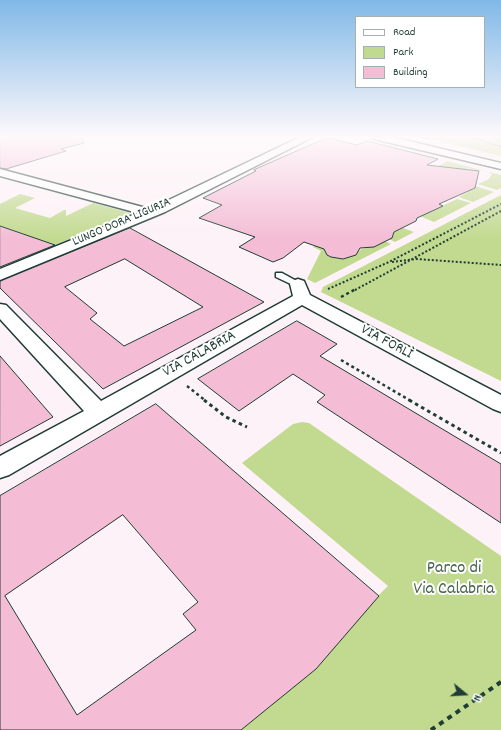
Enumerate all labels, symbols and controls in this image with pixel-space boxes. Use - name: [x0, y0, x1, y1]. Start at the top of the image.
- legend: [355, 16, 485, 88]
- text: Road: [393, 24, 415, 41]
- text: Park: [393, 44, 413, 61]
- text: Building: [393, 64, 428, 81]
- street label: LUNGO DORA LIGURIA: [71, 195, 173, 251]
- street label: VIA FORLÌ: [357, 322, 415, 364]
- street label: VIA CALABRIA: [160, 328, 240, 382]
- park label: Parco di Via Calabria: [414, 559, 494, 602]
- north arrow: [445, 674, 485, 714]
- text: N: [468, 693, 485, 703]

